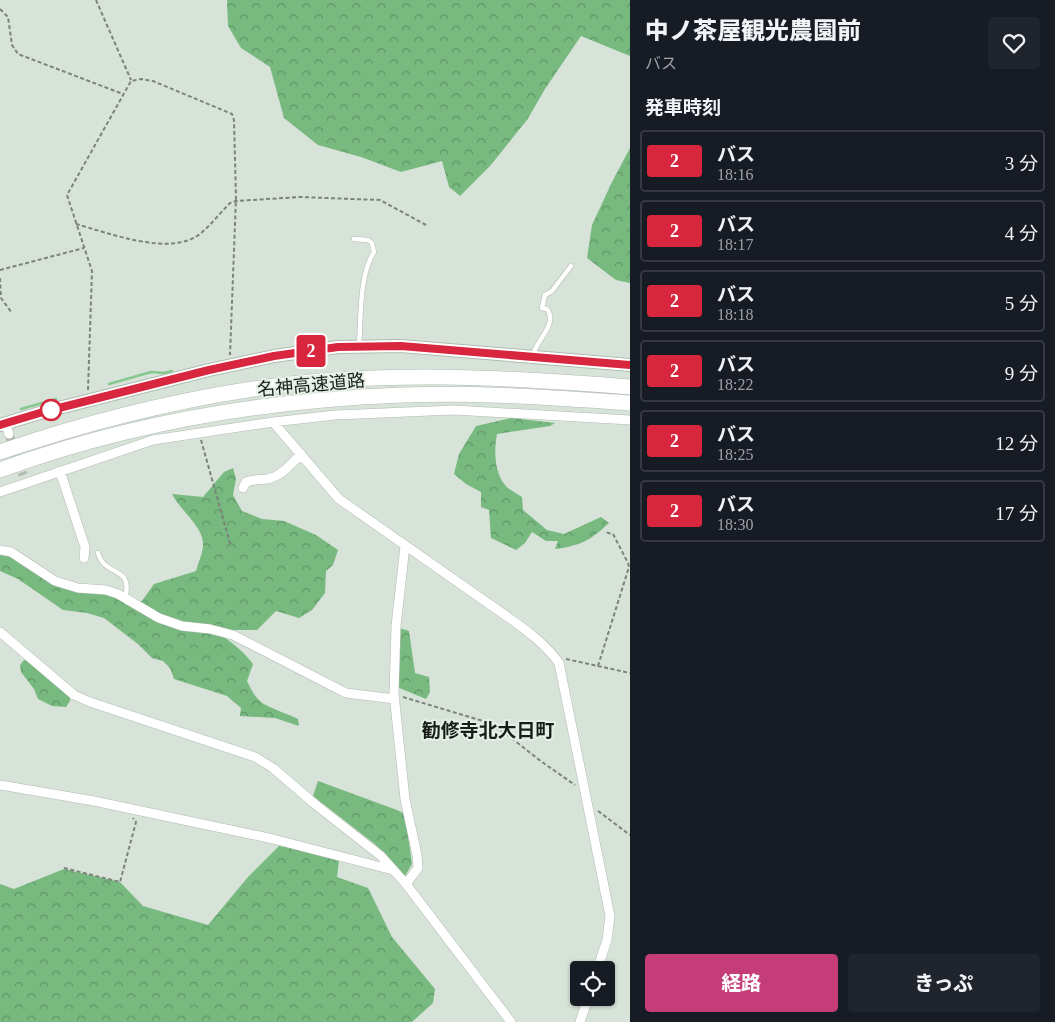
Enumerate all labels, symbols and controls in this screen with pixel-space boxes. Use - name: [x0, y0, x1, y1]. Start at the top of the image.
- button: heart: [988, 17, 1040, 69]
- text: 中ノ茶屋観光農園前: [645, 18, 861, 44]
- text: バス: [645, 55, 677, 72]
- text: 発車時刻: [645, 97, 721, 118]
- text: バス: [717, 144, 755, 165]
- text: 2: [670, 151, 679, 171]
- text: 3 分: [1005, 153, 1038, 174]
- text: 18:16: [717, 166, 753, 183]
- text: バス: [717, 214, 755, 235]
- text: 2: [670, 221, 679, 241]
- text: 4 分: [1005, 223, 1038, 244]
- text: 18:17: [717, 236, 753, 253]
- text: バス: [717, 284, 755, 305]
- text: 2: [670, 291, 679, 311]
- text: 5 分: [1005, 293, 1038, 314]
- text: 18:18: [717, 306, 753, 323]
- line badge: 2: [295, 335, 327, 367]
- text: 2: [307, 341, 316, 361]
- text: バス: [717, 354, 755, 375]
- text: 2: [670, 361, 679, 381]
- text: 9 分: [1005, 363, 1038, 384]
- street label: 名神高速道路: [256, 370, 366, 400]
- text: 18:22: [717, 376, 753, 393]
- unlabelled marker: [40, 399, 62, 421]
- text: バス: [717, 424, 755, 445]
- text: 2: [670, 431, 679, 451]
- text: 12 分: [995, 433, 1038, 454]
- text: 18:25: [717, 446, 753, 463]
- text: バス: [717, 494, 755, 515]
- text: 2: [670, 501, 679, 521]
- text: 17 分: [995, 503, 1038, 524]
- text: 18:30: [717, 516, 753, 533]
- district label: 勧修寺北大日町: [421, 720, 555, 741]
- button: 経路: [645, 954, 838, 1012]
- button: きっぷ: [848, 954, 1040, 1012]
- map controls: [570, 961, 615, 1006]
- button: locate: [570, 961, 615, 1006]

